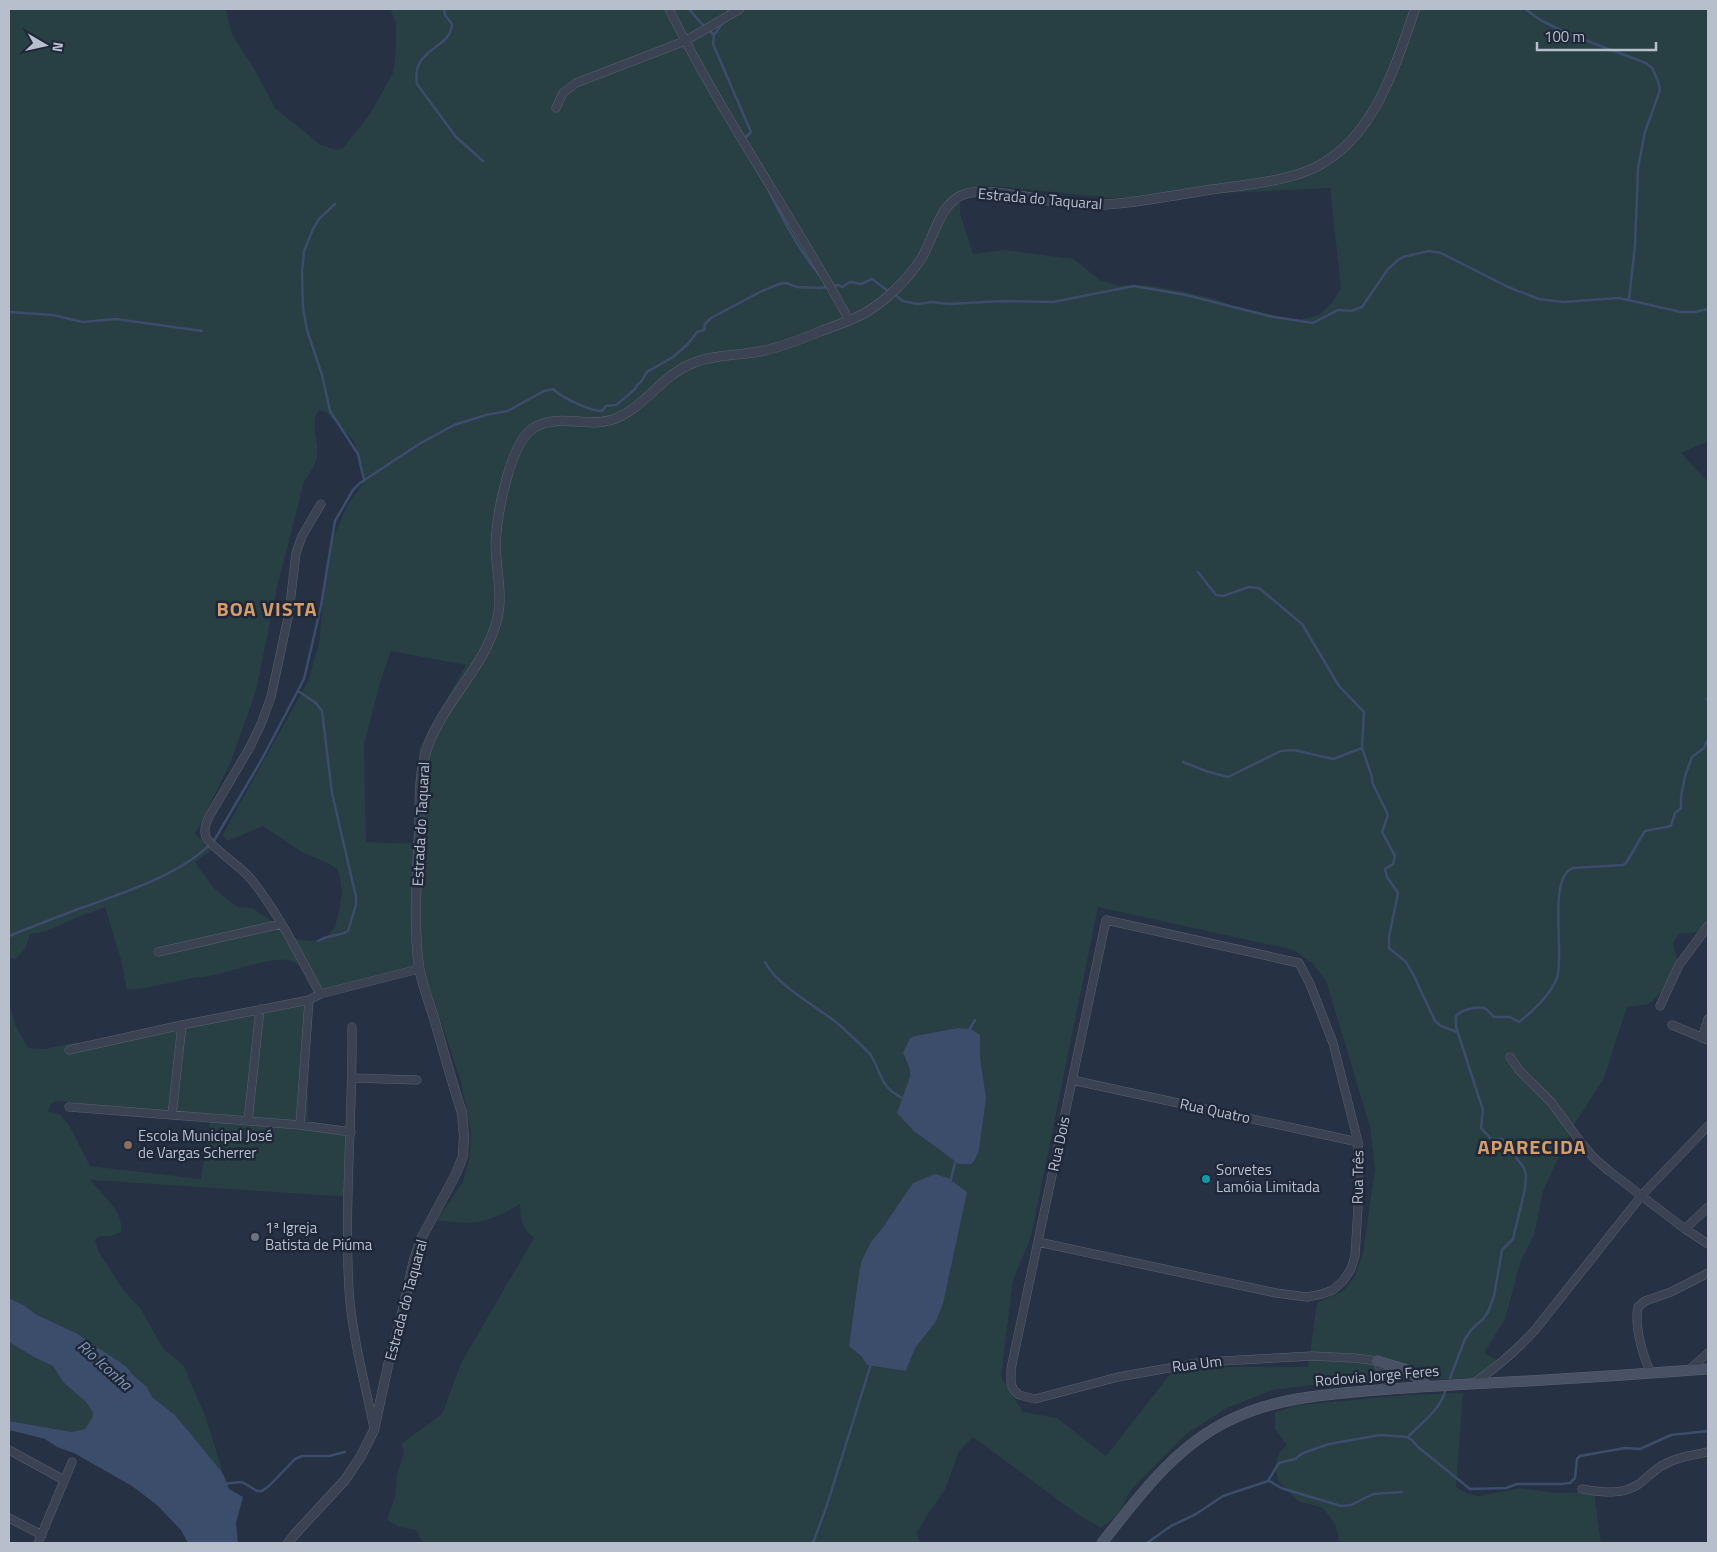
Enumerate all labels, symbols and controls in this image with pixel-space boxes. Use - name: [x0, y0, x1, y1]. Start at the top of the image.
- north arrow: [20, 20, 70, 70]
- scale bar: [1537, 20, 1656, 52]
- text: 100 m: [1544, 25, 1585, 48]
- text: N: [47, 41, 69, 54]
- street label: Estrada do Taquaral: [977, 182, 1103, 215]
- district label: BOA VISTA: [217, 593, 317, 624]
- street label: Estrada do Taquaral: [406, 761, 435, 887]
- street label: Rua Quatro: [1178, 1092, 1253, 1129]
- street label: Rua Dois: [1041, 1114, 1076, 1174]
- place label: Escola Municipal José de Vargas Scherrer: [138, 1124, 273, 1164]
- district label: APARECIDA: [1477, 1131, 1587, 1162]
- marker: Escola Municipal José de Vargas Scherrer: [122, 1139, 134, 1151]
- street label: Rua Três: [1346, 1150, 1369, 1204]
- place label: Sorvetes Lamóia Limitada: [1216, 1158, 1320, 1198]
- marker: Sorvetes Lamóia Limitada: [1200, 1173, 1212, 1185]
- place label: 1ª Igreja Batista de Piúma: [265, 1216, 373, 1256]
- marker: 1ª Igreja Batista de Piúma: [249, 1231, 261, 1243]
- street label: Estrada do Taquaral: [378, 1237, 433, 1363]
- water label: Rio Iconha: [73, 1334, 138, 1397]
- street label: Rua Um: [1171, 1349, 1223, 1378]
- street label: Rodovia Jorge Feres: [1314, 1359, 1440, 1392]

